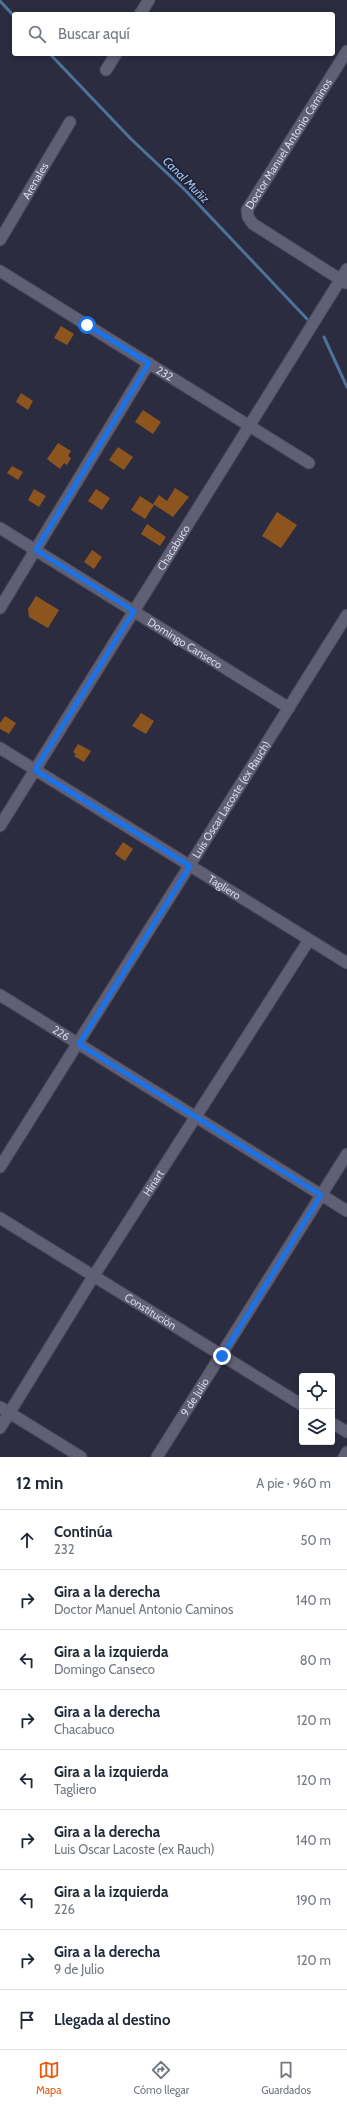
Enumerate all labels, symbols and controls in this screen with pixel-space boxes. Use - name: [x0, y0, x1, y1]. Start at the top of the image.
- search box: [12, 12, 335, 56]
- icon: search: [26, 23, 48, 45]
- text: Buscar aquí: [58, 25, 130, 43]
- street label: Doctor Manuel Antonio Caminos: [242, 75, 335, 212]
- water label: Canal Muñiz: [160, 153, 213, 207]
- street label: Arenales: [19, 160, 52, 201]
- route start: [78, 316, 96, 334]
- street label: 232: [154, 363, 176, 384]
- street label: Chacabuco: [154, 522, 193, 573]
- street label: Domingo Canseco: [145, 615, 225, 672]
- street label: Luis Oscar Lacoste (ex Rauch): [189, 738, 273, 861]
- street label: Tagliero: [205, 872, 243, 902]
- street label: 226: [50, 1022, 72, 1044]
- street label: Hiriart: [140, 1167, 167, 1199]
- street label: Constitución: [122, 1290, 179, 1333]
- route end: [213, 1347, 231, 1365]
- map controls: [299, 1373, 335, 1445]
- button: locate: [299, 1373, 335, 1409]
- street label: 9 de Julio: [178, 1375, 212, 1419]
- button: layers: [299, 1409, 335, 1445]
- text: 12 min: [16, 1473, 63, 1493]
- text: A pie · 960 m: [256, 1475, 331, 1491]
- text: Continúa: [54, 1523, 112, 1541]
- icon: ahead: [16, 1529, 38, 1551]
- text: 50 m: [301, 1532, 331, 1548]
- text: 232: [54, 1541, 75, 1557]
- text: Gira a la derecha: [54, 1583, 160, 1601]
- icon: right: [16, 1589, 38, 1611]
- text: 140 m: [296, 1592, 331, 1608]
- text: Doctor Manuel Antonio Caminos: [54, 1601, 233, 1617]
- text: Gira a la izquierda: [54, 1643, 168, 1661]
- icon: left: [16, 1649, 38, 1671]
- text: 80 m: [300, 1652, 331, 1668]
- text: Domingo Canseco: [54, 1661, 155, 1677]
- text: Gira a la derecha: [54, 1703, 160, 1721]
- icon: right: [16, 1709, 38, 1731]
- text: 120 m: [297, 1712, 331, 1728]
- text: Chacabuco: [54, 1721, 114, 1737]
- text: Gira a la izquierda: [54, 1763, 168, 1781]
- icon: left: [16, 1769, 38, 1791]
- text: 120 m: [297, 1772, 331, 1788]
- text: Tagliero: [54, 1781, 96, 1797]
- text: Gira a la derecha: [54, 1823, 160, 1841]
- icon: right: [16, 1829, 38, 1851]
- text: 140 m: [296, 1832, 331, 1848]
- text: Luis Oscar Lacoste (ex Rauch): [54, 1841, 215, 1857]
- text: Gira a la izquierda: [54, 1883, 168, 1901]
- icon: left: [16, 1889, 38, 1911]
- text: 190 m: [296, 1892, 331, 1908]
- text: 226: [54, 1901, 75, 1917]
- text: Gira a la derecha: [54, 1943, 160, 1961]
- icon: right: [16, 1949, 38, 1971]
- text: 120 m: [297, 1952, 331, 1968]
- text: 9 de Julio: [54, 1961, 104, 1977]
- icon: arrive: [16, 2009, 38, 2031]
- text: Llegada al destino: [54, 2011, 170, 2029]
- tab: Mapa: [36, 2059, 62, 2097]
- tab: Cómo llegar: [133, 2059, 189, 2097]
- tab: Guardados: [261, 2059, 311, 2097]

